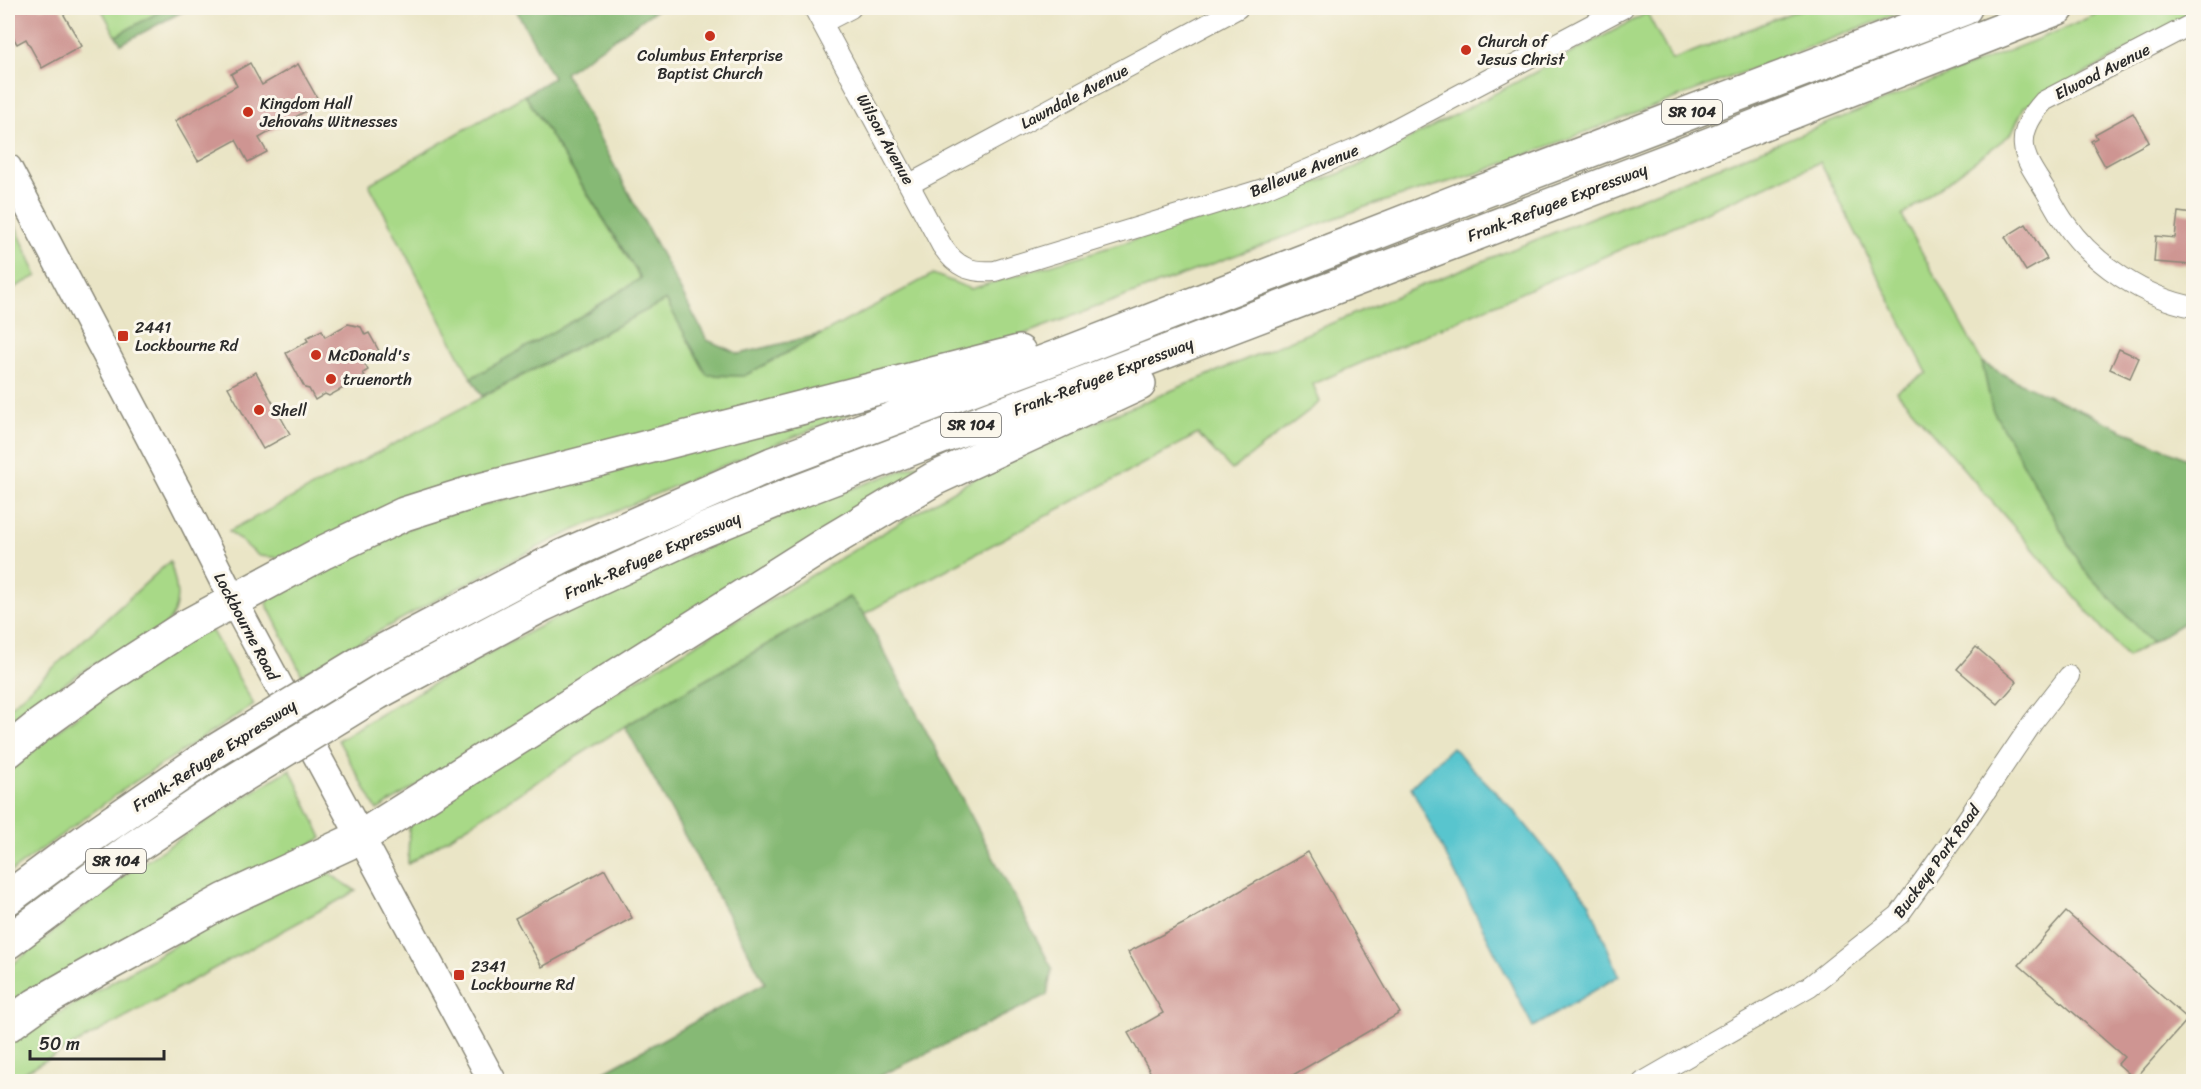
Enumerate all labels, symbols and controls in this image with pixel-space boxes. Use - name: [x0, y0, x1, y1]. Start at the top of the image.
- place label: Church of Jesus Christ: [1477, 27, 1565, 74]
- marker: Columbus Enterprise Baptist Church: [703, 29, 717, 43]
- street label: Elwood Avenue: [2049, 35, 2155, 108]
- place label: Columbus Enterprise Baptist Church: [637, 41, 783, 88]
- marker: Church of Jesus Christ: [1459, 43, 1473, 57]
- street label: Lawndale Avenue: [1015, 56, 1134, 137]
- street label: Wilson Avenue: [848, 88, 923, 190]
- place label: Kingdom Hall Jehovahs Witnesses: [259, 89, 398, 136]
- road number: SR 104: [1662, 100, 1722, 124]
- marker: Kingdom Hall Jehovahs Witnesses: [241, 105, 255, 119]
- street label: Bellevue Avenue: [1245, 135, 1363, 206]
- street label: Frank-Refugee Expressway: [1463, 154, 1652, 250]
- place label: 2441 Lockbourne Rd: [135, 313, 240, 360]
- street label: Frank-Refugee Expressway: [1009, 328, 1198, 424]
- marker: 2441 Lockbourne Rd: [116, 329, 130, 343]
- place label: McDonald's: [328, 341, 410, 370]
- marker: McDonald's: [309, 348, 323, 362]
- place label: truenorth: [343, 365, 412, 394]
- marker: truenorth: [324, 372, 338, 386]
- place label: Shell: [271, 396, 307, 425]
- marker: Shell: [252, 403, 266, 417]
- road number: SR 104: [941, 413, 1001, 437]
- street label: Frank-Refugee Expressway: [559, 503, 746, 608]
- street label: Lockbourne Road: [206, 567, 288, 687]
- street label: Frank-Refugee Expressway: [126, 691, 303, 820]
- street label: Buckeye Park Road: [1885, 797, 1989, 924]
- road number: SR 104: [86, 849, 146, 873]
- place label: 2341 Lockbourne Rd: [471, 952, 576, 999]
- marker: 2341 Lockbourne Rd: [452, 968, 466, 982]
- scale bar: [30, 1023, 164, 1061]
- text: 50 m: [39, 1028, 80, 1060]

